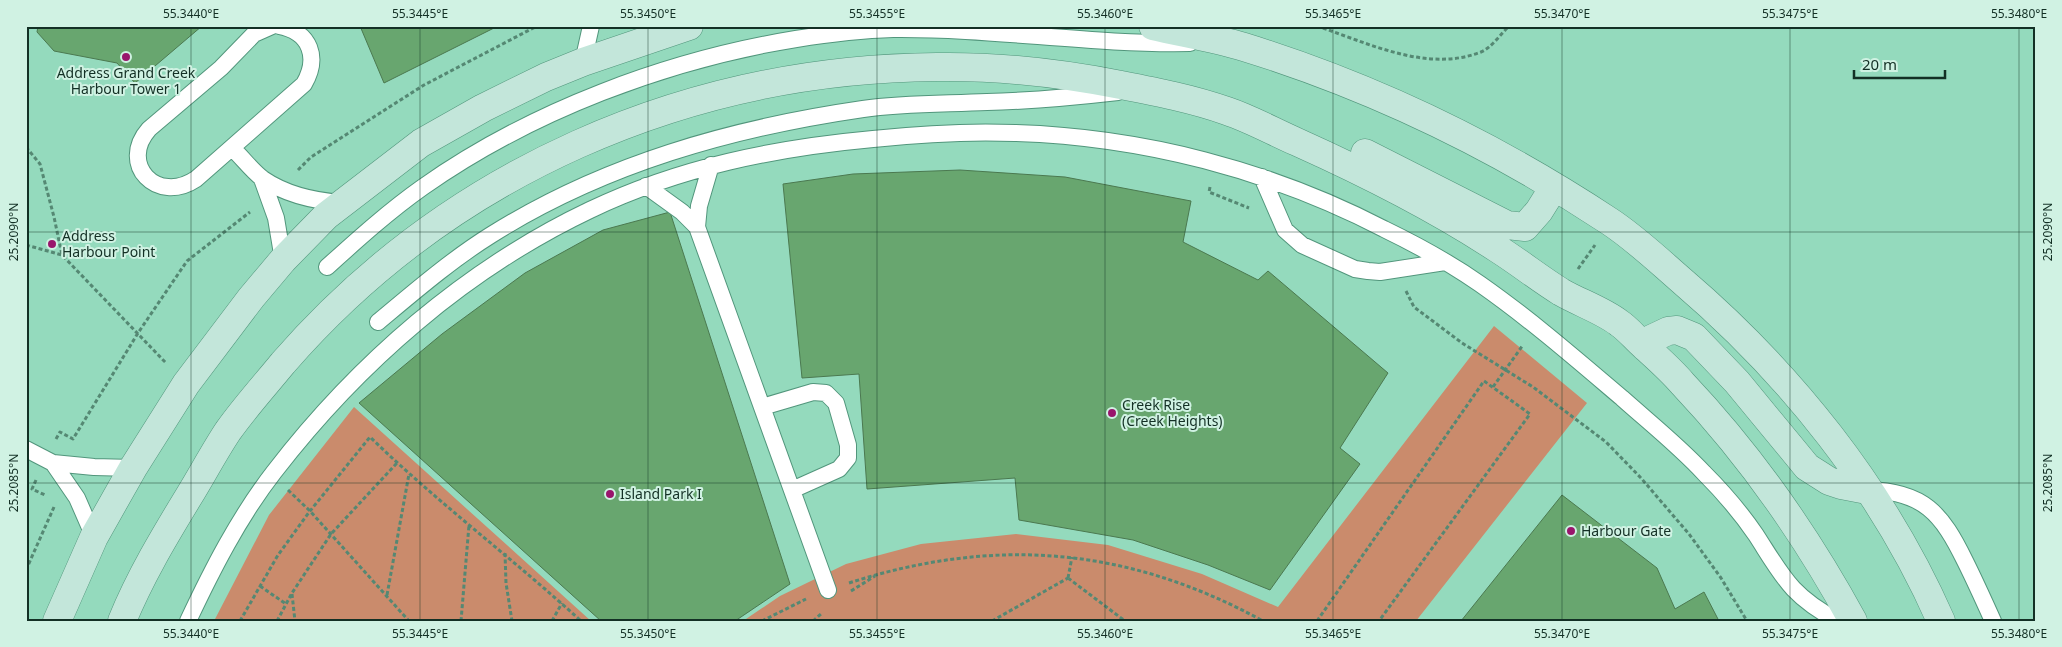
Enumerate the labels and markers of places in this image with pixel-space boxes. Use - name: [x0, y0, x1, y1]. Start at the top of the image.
- marker: Address Grand Creek Harbour Tower 1: [120, 51, 132, 63]
- place label: Address Grand Creek Harbour Tower 1: [57, 63, 196, 98]
- place label: Address Harbour Point: [62, 226, 155, 261]
- marker: Address Harbour Point: [46, 238, 58, 250]
- place label: Creek Rise (Creek Heights): [1122, 395, 1223, 430]
- marker: Creek Rise (Creek Heights): [1106, 407, 1118, 419]
- place label: Island Park I: [620, 484, 702, 503]
- marker: Island Park I: [604, 488, 616, 500]
- place label: Harbour Gate: [1581, 521, 1671, 540]
- marker: Harbour Gate: [1565, 525, 1577, 537]

